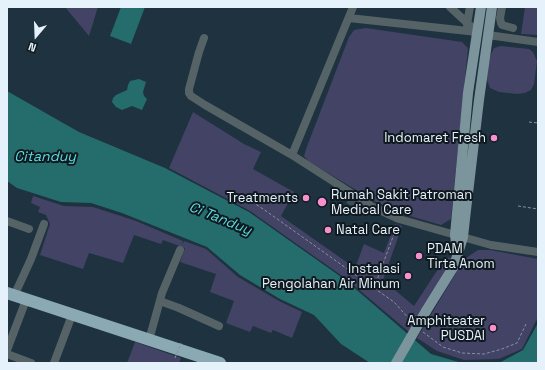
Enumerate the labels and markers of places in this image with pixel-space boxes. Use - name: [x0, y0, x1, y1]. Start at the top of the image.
- place label: Indomaret Fresh: [384, 130, 486, 146]
- marker: Indomaret Fresh: [489, 133, 499, 143]
- place label: Rumah Sakit Patroman Medical Care: [331, 187, 472, 218]
- place label: Treatments: [226, 190, 298, 206]
- marker: Treatments: [301, 193, 311, 203]
- marker: Rumah Sakit Patroman Medical Care: [316, 196, 328, 208]
- place label: Natal Care: [336, 222, 400, 238]
- marker: Natal Care: [323, 225, 333, 235]
- place label: PDAM Tirta Anom: [427, 241, 495, 272]
- marker: PDAM Tirta Anom: [414, 251, 424, 261]
- place label: Instalasi Pengolahan Air Minum: [262, 261, 400, 292]
- marker: Instalasi Pengolahan Air Minum: [403, 271, 413, 281]
- place label: Amphiteater PUSDAI: [407, 313, 485, 344]
- marker: Amphiteater PUSDAI: [488, 323, 498, 333]

